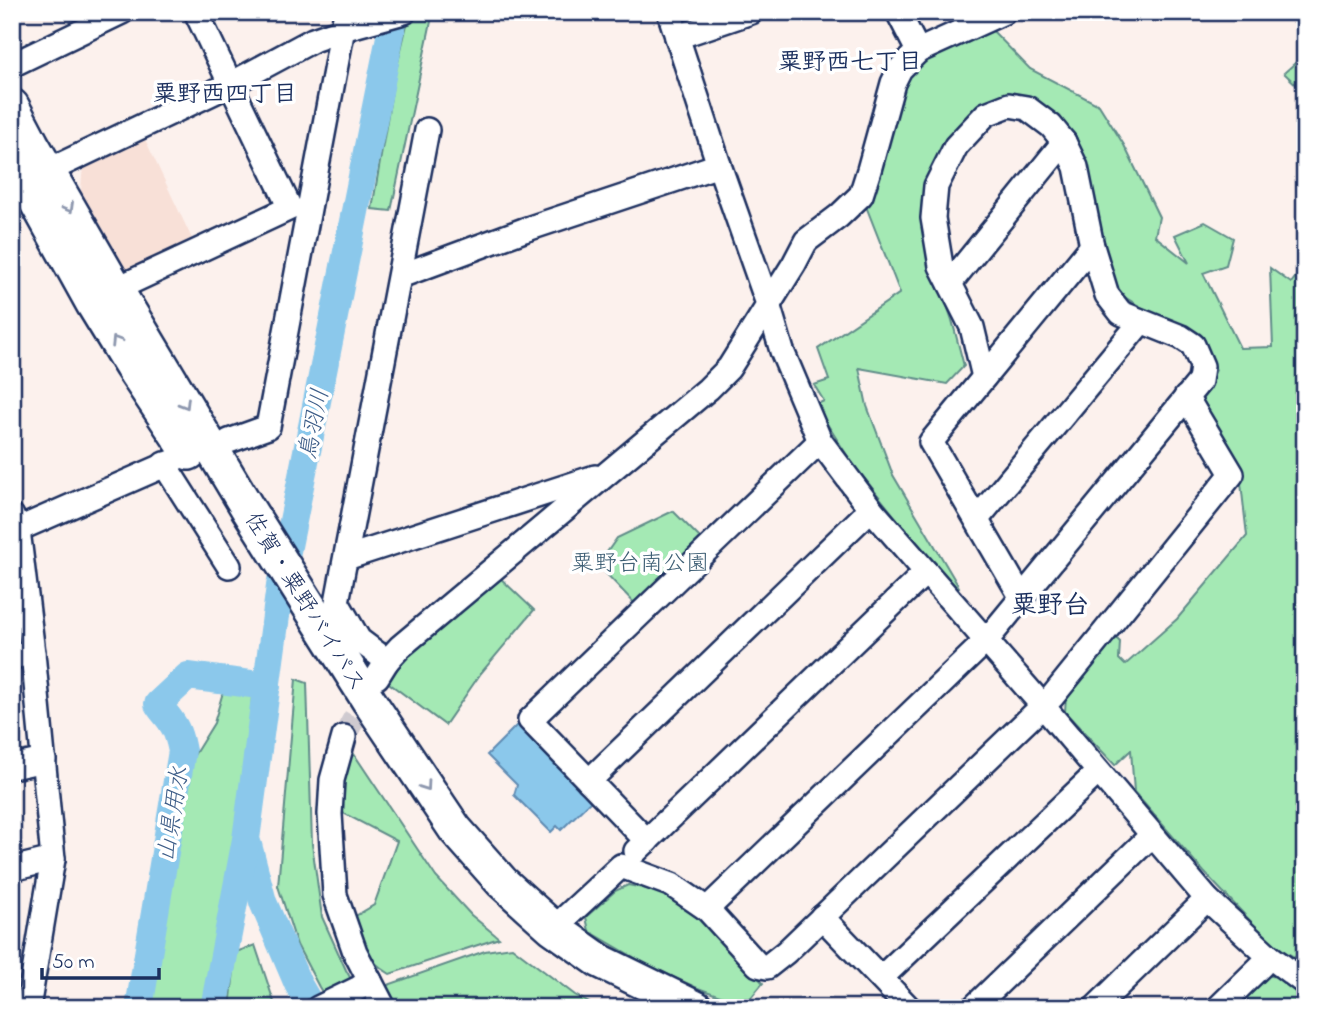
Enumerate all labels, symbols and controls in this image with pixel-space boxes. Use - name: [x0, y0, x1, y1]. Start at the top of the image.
- district label: 粟野西七丁目: [778, 46, 922, 81]
- district label: 粟野西四丁目: [153, 78, 297, 113]
- one-way arrow: [61, 201, 74, 213]
- one-way arrow: [112, 336, 125, 349]
- water label: 鳥羽川: [291, 386, 340, 463]
- one-way arrow: [177, 396, 190, 409]
- street label: 佐賀・粟野バイパス: [235, 506, 373, 699]
- park label: 粟野台南公園: [571, 548, 709, 581]
- district label: 粟野台: [1011, 588, 1089, 626]
- water label: 山県用水: [150, 764, 199, 865]
- one-way arrow: [418, 778, 430, 791]
- scale bar: [42, 936, 159, 980]
- text: 50 m: [52, 948, 95, 978]

